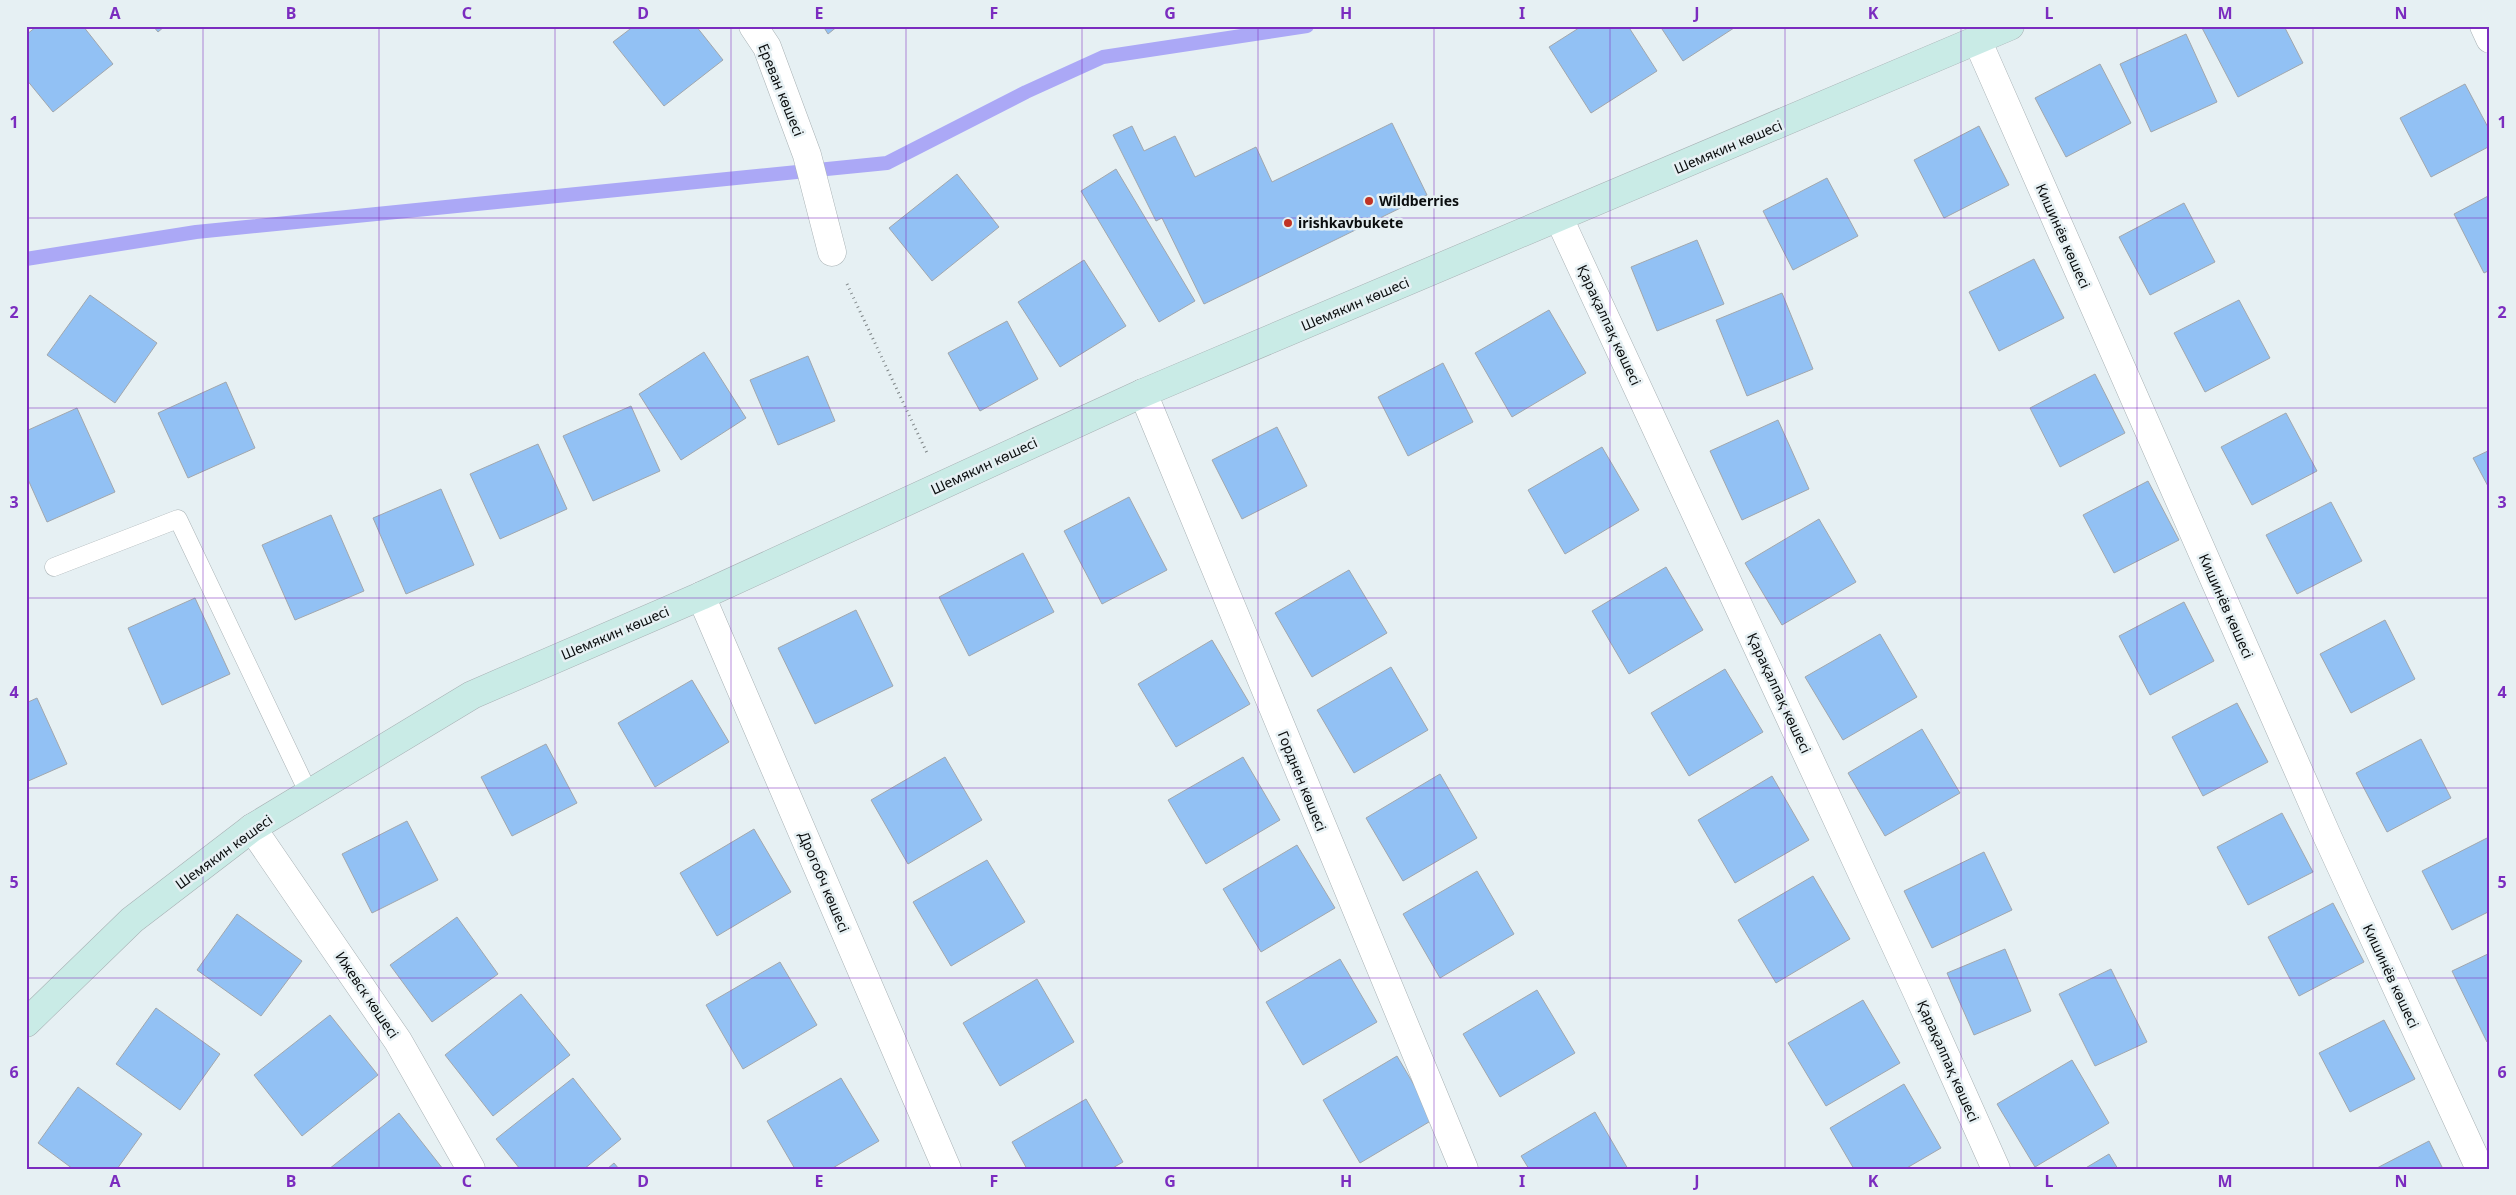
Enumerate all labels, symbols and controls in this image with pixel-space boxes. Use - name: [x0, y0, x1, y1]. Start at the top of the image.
- text: A: [109, 2, 121, 24]
- text: B: [286, 2, 296, 24]
- text: C: [462, 2, 472, 24]
- text: D: [637, 2, 649, 24]
- text: E: [815, 2, 824, 24]
- text: F: [990, 2, 998, 24]
- text: G: [1164, 2, 1176, 24]
- text: H: [1340, 2, 1352, 24]
- text: I: [1519, 2, 1525, 24]
- text: J: [1692, 2, 1700, 24]
- text: K: [1868, 2, 1879, 24]
- text: L: [2045, 2, 2054, 24]
- text: M: [2217, 2, 2233, 24]
- text: N: [2394, 2, 2408, 24]
- street label: Ереван көшесі: [754, 41, 809, 139]
- text: 1: [9, 111, 19, 133]
- text: 1: [2497, 111, 2507, 133]
- street label: Шемякин көшесі: [1671, 115, 1785, 178]
- street label: Кишинёв көшесі: [2032, 180, 2095, 291]
- place label: Wildberries: [1379, 191, 1459, 210]
- marker: Wildberries: [1363, 195, 1375, 207]
- place label: irishkavbukete: [1298, 213, 1403, 232]
- marker: irishkavbukete: [1282, 217, 1294, 229]
- street label: Қарақалпақ көшесі: [1573, 261, 1646, 388]
- street label: Шемякин көшесі: [1298, 272, 1412, 335]
- text: 2: [9, 301, 19, 323]
- text: 2: [2497, 301, 2507, 323]
- street label: Шемякин көшесі: [927, 432, 1040, 499]
- text: 3: [9, 491, 19, 513]
- text: 3: [2497, 491, 2507, 513]
- street label: Кишинёв көшесі: [2195, 550, 2258, 661]
- street label: Шемякин көшесі: [558, 601, 672, 664]
- street label: Қарақалпақ көшесі: [1743, 629, 1816, 756]
- text: 4: [9, 681, 19, 703]
- text: 4: [2497, 681, 2507, 703]
- street label: Горднен көшесі: [1274, 728, 1331, 834]
- street label: Шемякин көшесі: [171, 810, 276, 893]
- street label: Дрогобч көшесі: [795, 828, 854, 935]
- text: 5: [9, 871, 19, 893]
- text: 5: [2497, 871, 2507, 893]
- street label: Кишинёв көшесі: [2359, 921, 2424, 1031]
- street label: Ижевск көшесі: [331, 948, 403, 1042]
- street label: Қарақалпақ көшесі: [1913, 997, 1984, 1125]
- text: 6: [9, 1061, 19, 1083]
- text: 6: [2497, 1061, 2507, 1083]
- text: A: [109, 1170, 121, 1192]
- text: B: [286, 1170, 296, 1192]
- text: C: [462, 1170, 472, 1192]
- text: D: [637, 1170, 649, 1192]
- text: E: [815, 1170, 824, 1192]
- text: F: [990, 1170, 998, 1192]
- text: G: [1164, 1170, 1176, 1192]
- text: H: [1340, 1170, 1352, 1192]
- text: I: [1519, 1170, 1525, 1192]
- text: J: [1692, 1170, 1700, 1192]
- text: K: [1868, 1170, 1879, 1192]
- text: L: [2045, 1170, 2054, 1192]
- text: M: [2217, 1170, 2233, 1192]
- text: N: [2394, 1170, 2408, 1192]

